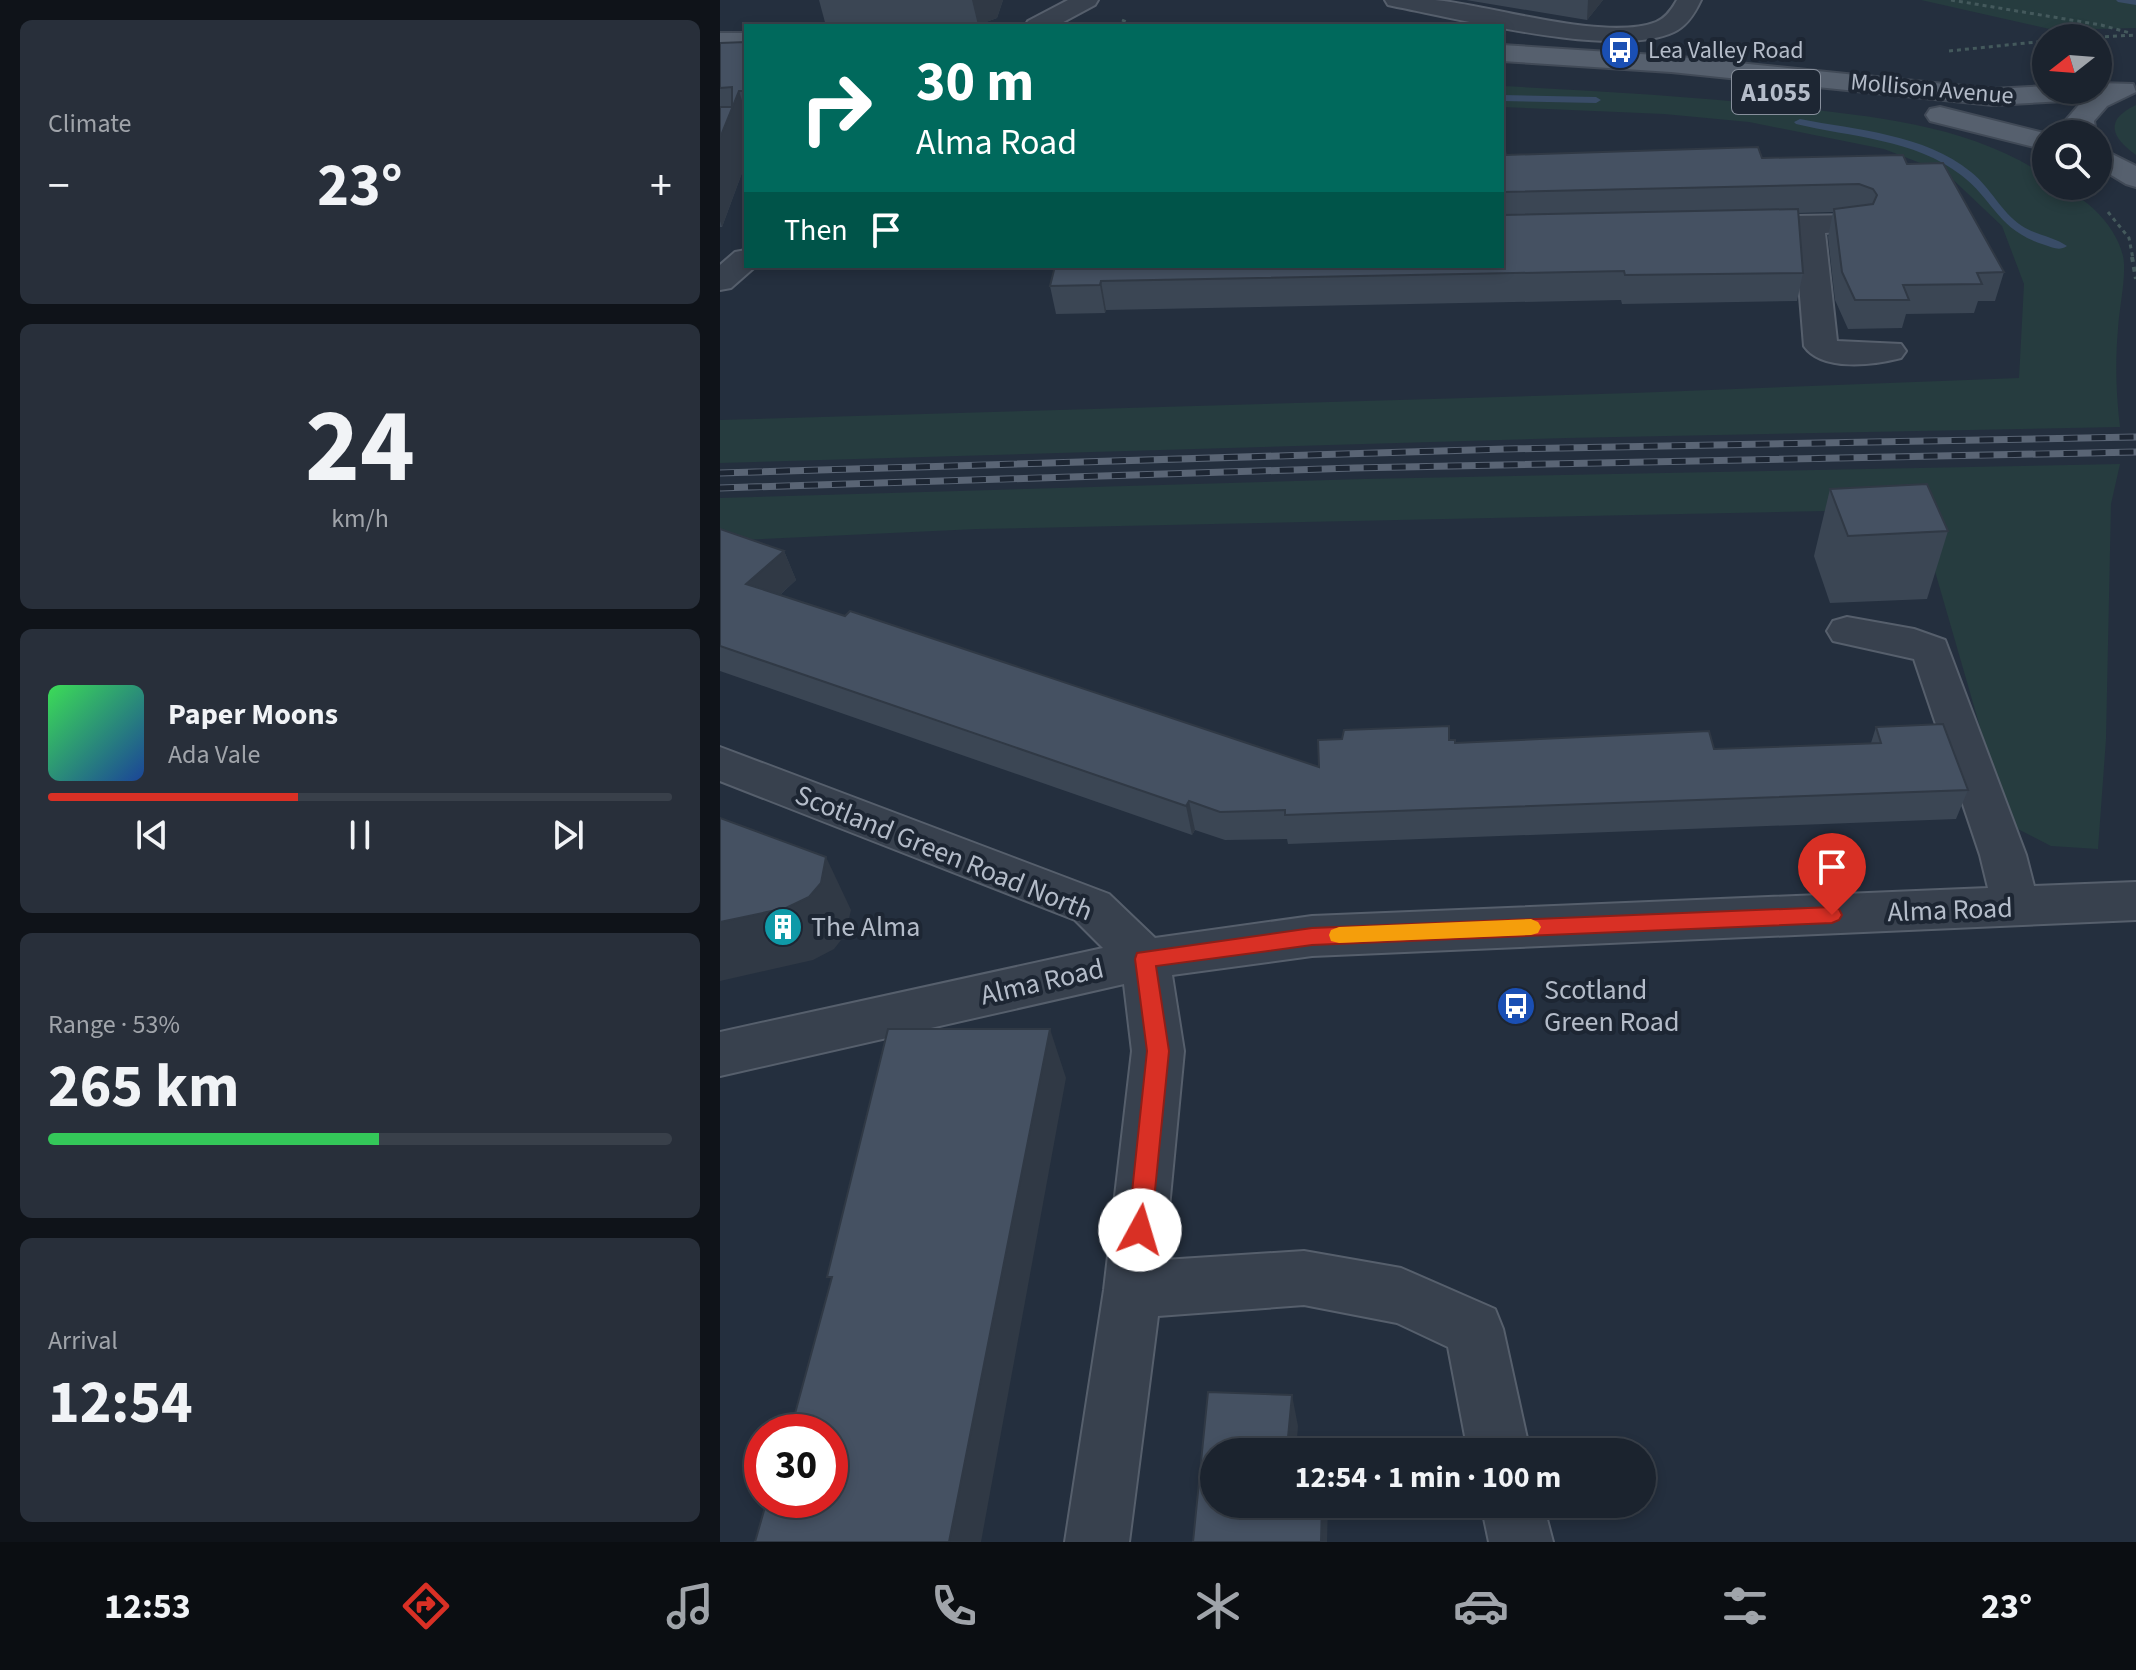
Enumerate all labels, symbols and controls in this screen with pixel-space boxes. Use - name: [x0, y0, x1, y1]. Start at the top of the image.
- north arrow: [2032, 24, 2112, 104]
- map controls: [2032, 24, 2112, 200]
- bus stop icon: Lea Valley Road: [1599, 29, 1641, 71]
- place label: Lea Valley Road: [1648, 33, 1804, 68]
- text: 30 m: [916, 43, 1034, 122]
- icon: right: [784, 56, 888, 160]
- street label: Mollison Avenue: [1849, 64, 2015, 114]
- road number: A1055: [1732, 70, 1820, 114]
- text: Climate: [48, 105, 132, 142]
- text: Alma Road: [916, 117, 1077, 168]
- button: search: [2032, 120, 2112, 200]
- text: 23°: [317, 144, 403, 229]
- text: −: [48, 155, 70, 218]
- text: +: [650, 155, 672, 218]
- icon: arrive: [864, 208, 908, 252]
- text: Then: [784, 209, 848, 252]
- text: 24: [305, 374, 415, 522]
- text: km/h: [331, 500, 389, 537]
- text: Paper Moons: [168, 693, 338, 736]
- text: Ada Vale: [168, 736, 260, 773]
- street label: Scotland Green Road North: [789, 775, 1099, 931]
- icon: previous: [130, 813, 174, 857]
- icon: pause: [338, 813, 382, 857]
- icon: next: [546, 813, 590, 857]
- pin: [1798, 833, 1866, 915]
- icon: arrive: [1810, 845, 1854, 889]
- street label: Alma Road: [1887, 888, 2013, 932]
- building icon: The Alma: [762, 906, 804, 948]
- place label: The Alma: [811, 907, 920, 947]
- street label: Alma Road: [976, 948, 1108, 1016]
- place label: Scotland Green Road: [1544, 970, 1680, 1042]
- bus stop icon: Scotland Green Road: [1495, 985, 1537, 1027]
- text: Range · 53%: [48, 1006, 180, 1043]
- text: 265 km: [48, 1045, 239, 1130]
- position arrow: [1098, 1188, 1182, 1272]
- text: Arrival: [48, 1322, 118, 1359]
- text: 12:54: [48, 1361, 193, 1446]
- speed limit sign: 30: [744, 1414, 848, 1518]
- text: 12:54 · 1 min · 100 m: [1295, 1456, 1561, 1499]
- icon: directions: [398, 1578, 454, 1634]
- icon: music: [662, 1578, 718, 1634]
- icon: phone: [926, 1578, 982, 1634]
- icon: climate: [1190, 1578, 1246, 1634]
- icon: car: [1453, 1578, 1509, 1634]
- icon: filters: [1717, 1578, 1773, 1634]
- text: 12:53: [104, 1581, 191, 1632]
- text: 23°: [1981, 1581, 2032, 1632]

